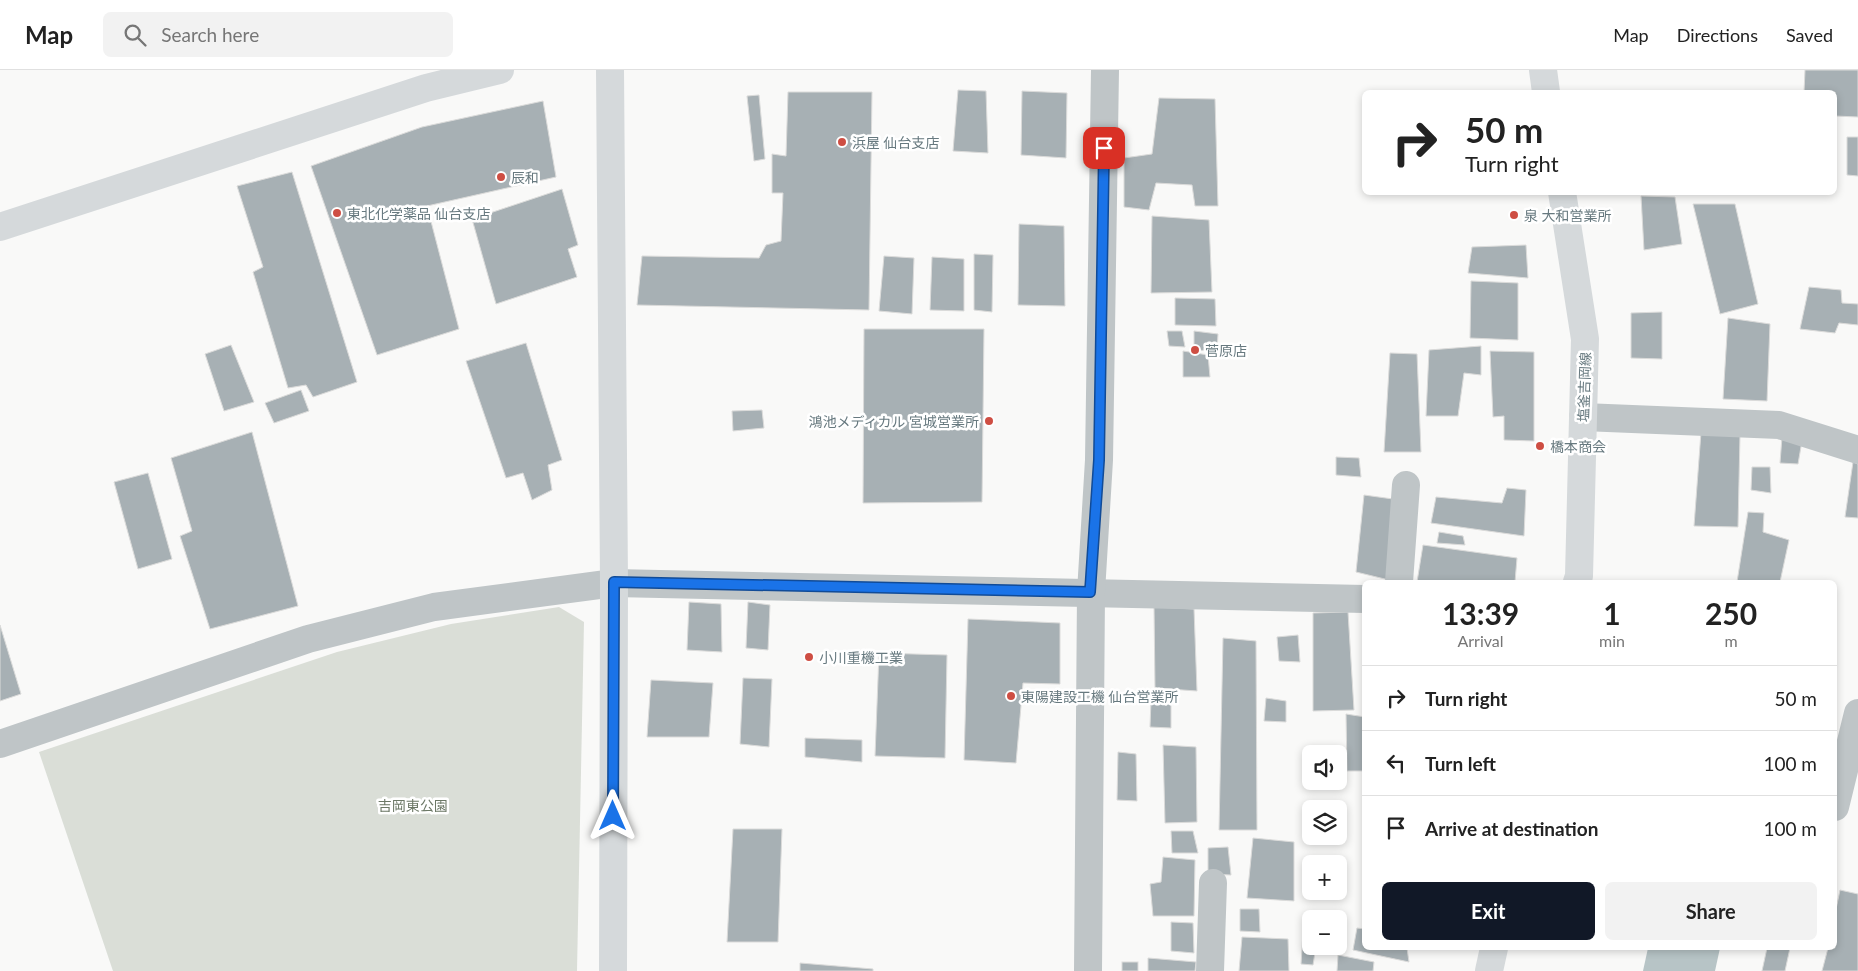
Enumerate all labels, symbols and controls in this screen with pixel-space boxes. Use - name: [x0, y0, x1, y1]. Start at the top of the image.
- search box: [103, 12, 453, 57]
- text: Map: [25, 20, 73, 49]
- icon: search: [121, 21, 149, 49]
- text: Search here: [161, 23, 259, 46]
- text: Map: [1613, 24, 1649, 46]
- text: Directions: [1677, 24, 1758, 46]
- text: Saved: [1786, 24, 1833, 46]
- text: 50 m: [1465, 108, 1543, 150]
- icon: right: [1382, 110, 1447, 175]
- pin: [1083, 127, 1125, 169]
- place label: 浜屋 仙台支店: [852, 134, 940, 151]
- icon: arrive: [1090, 134, 1118, 162]
- marker: 浜屋 仙台支店: [836, 136, 848, 148]
- text: Turn right: [1465, 150, 1559, 177]
- place label: 辰和: [511, 169, 539, 186]
- marker: 辰和: [495, 171, 507, 183]
- place label: 東北化学薬品 仙台支店: [347, 205, 491, 222]
- marker: 東北化学薬品 仙台支店: [331, 207, 343, 219]
- place label: 泉 大和営業所: [1524, 207, 1612, 224]
- marker: 泉 大和営業所: [1508, 209, 1520, 221]
- place label: 菅原店: [1205, 342, 1247, 359]
- marker: 菅原店: [1189, 344, 1201, 356]
- street label: 塩釜吉岡線: [1574, 352, 1594, 422]
- place label: 鴻池メディカル 宮城営業所: [808, 413, 979, 430]
- marker: 鴻池メディカル 宮城営業所: [983, 415, 995, 427]
- place label: 橋本商会: [1550, 438, 1606, 455]
- marker: 橋本商会: [1534, 440, 1546, 452]
- text: 13:39: [1442, 595, 1519, 631]
- text: 1: [1603, 595, 1621, 631]
- text: 250: [1705, 595, 1757, 631]
- text: Arrival: [1457, 631, 1504, 650]
- text: min: [1599, 631, 1625, 650]
- text: m: [1724, 631, 1738, 650]
- place label: 小川重機工業: [819, 649, 903, 666]
- marker: 小川重機工業: [803, 651, 815, 663]
- icon: right: [1382, 684, 1410, 712]
- text: Turn right: [1425, 687, 1507, 710]
- text: 50 m: [1774, 687, 1817, 710]
- place label: 東陽建設工機 仙台営業所: [1021, 688, 1179, 705]
- marker: 東陽建設工機 仙台営業所: [1005, 690, 1017, 702]
- map controls: [1302, 745, 1347, 955]
- button: sound: [1302, 745, 1347, 790]
- icon: left: [1382, 749, 1410, 777]
- text: Turn left: [1425, 752, 1496, 775]
- text: 100 m: [1763, 752, 1817, 775]
- position arrow: [586, 789, 638, 841]
- park label: 吉岡東公園: [378, 797, 448, 814]
- button: layers: [1302, 800, 1347, 845]
- icon: arrive: [1382, 814, 1410, 842]
- text: Arrive at destination: [1425, 817, 1598, 840]
- text: 100 m: [1763, 817, 1817, 840]
- button: +: [1302, 855, 1347, 900]
- button: Exit: [1382, 882, 1595, 940]
- button: Share: [1605, 882, 1817, 940]
- button: −: [1302, 910, 1347, 955]

